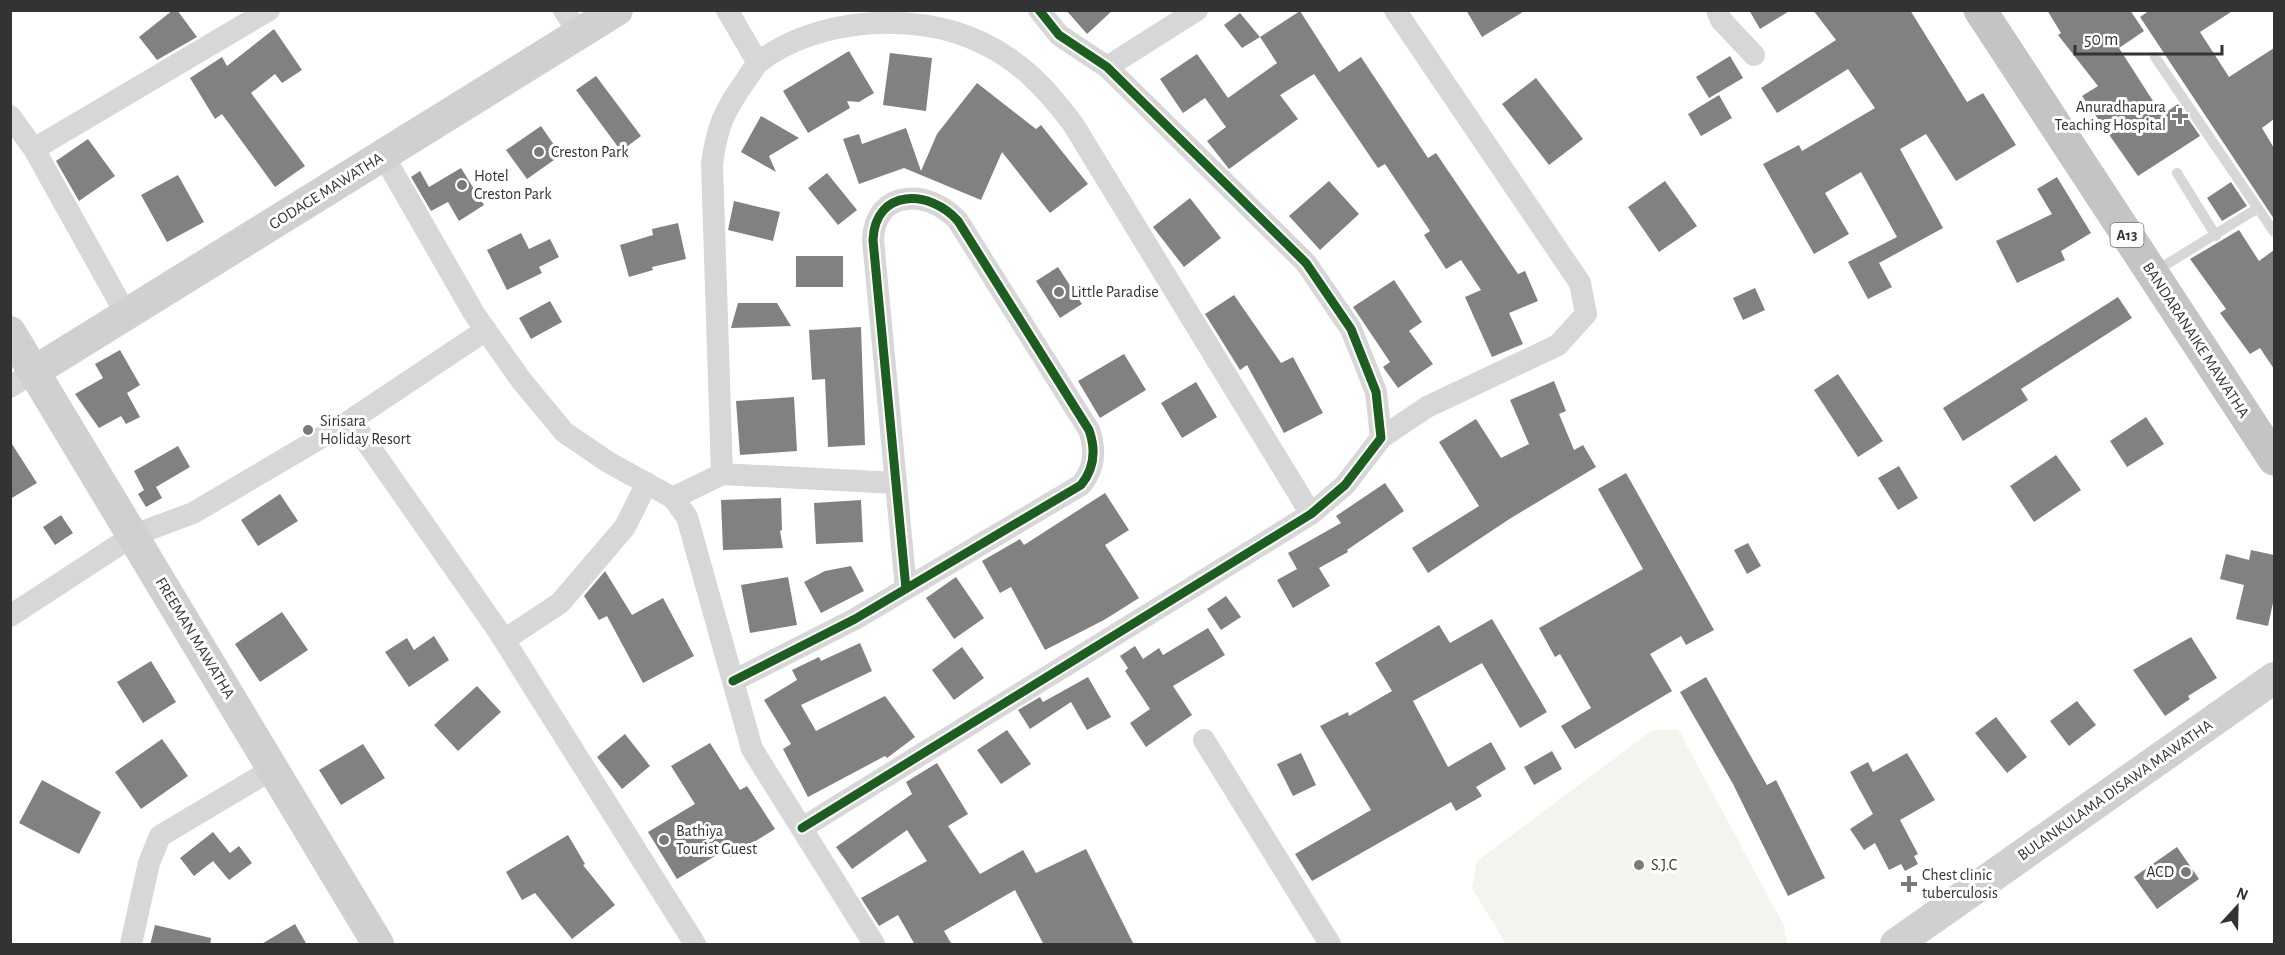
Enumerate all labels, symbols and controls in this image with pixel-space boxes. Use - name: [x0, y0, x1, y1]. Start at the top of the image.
- scale bar: [2075, 18, 2222, 56]
- text: 50 m: [2084, 31, 2118, 49]
- place label: Anuradhapura Teaching Hospital: [2055, 99, 2166, 133]
- marker: Anuradhapura Teaching Hospital: [2171, 107, 2189, 125]
- place label: Creston Park: [551, 144, 629, 160]
- marker: Creston Park: [532, 145, 546, 159]
- street label: GODAGE MAWATHA: [266, 150, 386, 232]
- place label: Hotel Creston Park: [474, 168, 552, 202]
- marker: Hotel Creston Park: [455, 178, 469, 192]
- road number: A13: [2110, 223, 2144, 247]
- street label: BANDARANAIKE MAWATHA: [2140, 259, 2252, 421]
- place label: Little Paradise: [1071, 284, 1159, 300]
- marker: Little Paradise: [1052, 285, 1066, 299]
- place label: Sirisara Holiday Resort: [320, 413, 411, 448]
- marker: Sirisara Holiday Resort: [301, 423, 315, 437]
- street label: FREEMAN MAWATHA: [152, 575, 238, 701]
- street label: BULANKULAMA DISAWA MAWATHA: [2015, 717, 2215, 863]
- place label: Bathiya Tourist Guest: [676, 823, 757, 857]
- marker: Bathiya Tourist Guest: [657, 833, 671, 847]
- place label: S.J.C: [1651, 857, 1677, 873]
- marker: S.J.C: [1632, 858, 1646, 872]
- place label: ACD: [2146, 864, 2174, 880]
- marker: ACD: [2179, 865, 2193, 879]
- place label: Chest clinic tuberculosis: [1922, 867, 1998, 901]
- marker: Chest clinic tuberculosis: [1900, 875, 1918, 893]
- north arrow: [2207, 877, 2267, 937]
- text: N: [2234, 885, 2250, 904]

